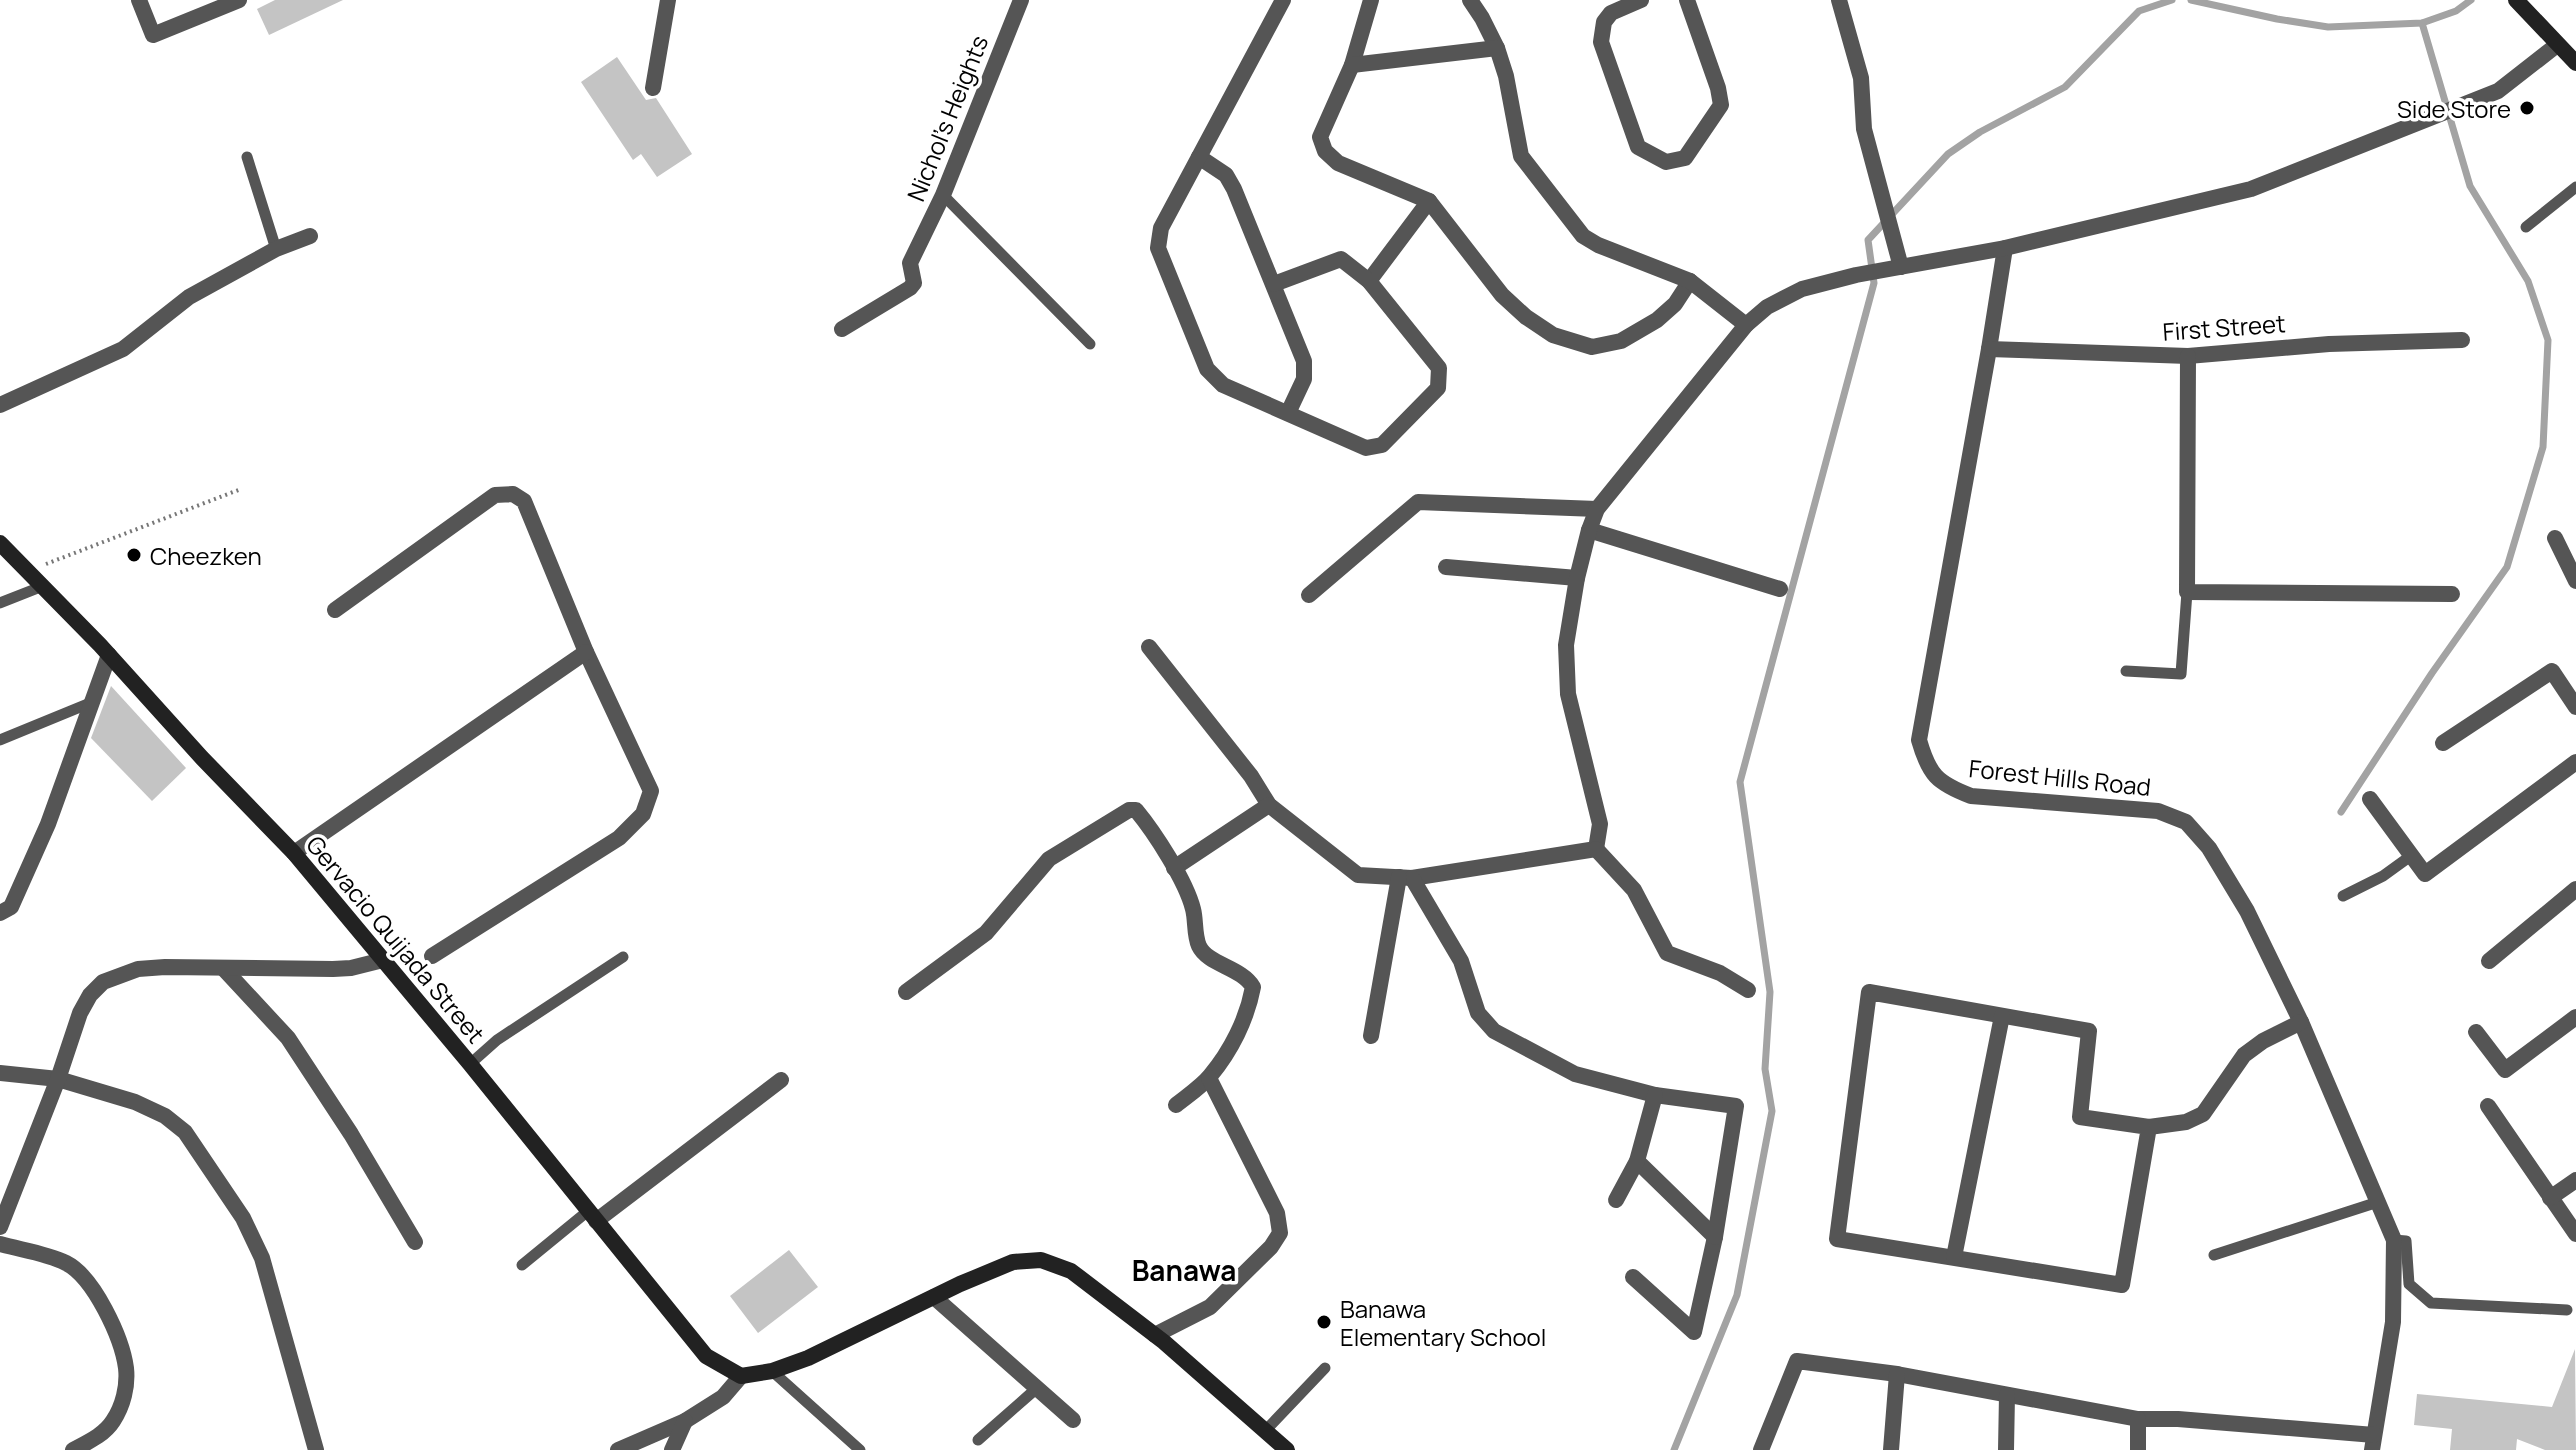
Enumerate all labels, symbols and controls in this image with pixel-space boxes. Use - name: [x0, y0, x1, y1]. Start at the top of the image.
- street label: Nichol's Heights: [899, 30, 995, 206]
- place label: Side Store: [2397, 92, 2511, 125]
- marker: Side Store: [2518, 99, 2536, 117]
- street label: First Street: [2161, 306, 2287, 348]
- place label: Cheezken: [150, 539, 262, 572]
- marker: Cheezken: [125, 546, 143, 564]
- street label: Forest Hills Road: [1967, 751, 2153, 803]
- street label: Gervacio Quijada Street: [299, 828, 493, 1050]
- district label: Banawa: [1132, 1251, 1236, 1289]
- place label: Banawa Elementary School: [1340, 1292, 1546, 1353]
- marker: Banawa Elementary School: [1315, 1313, 1333, 1331]

